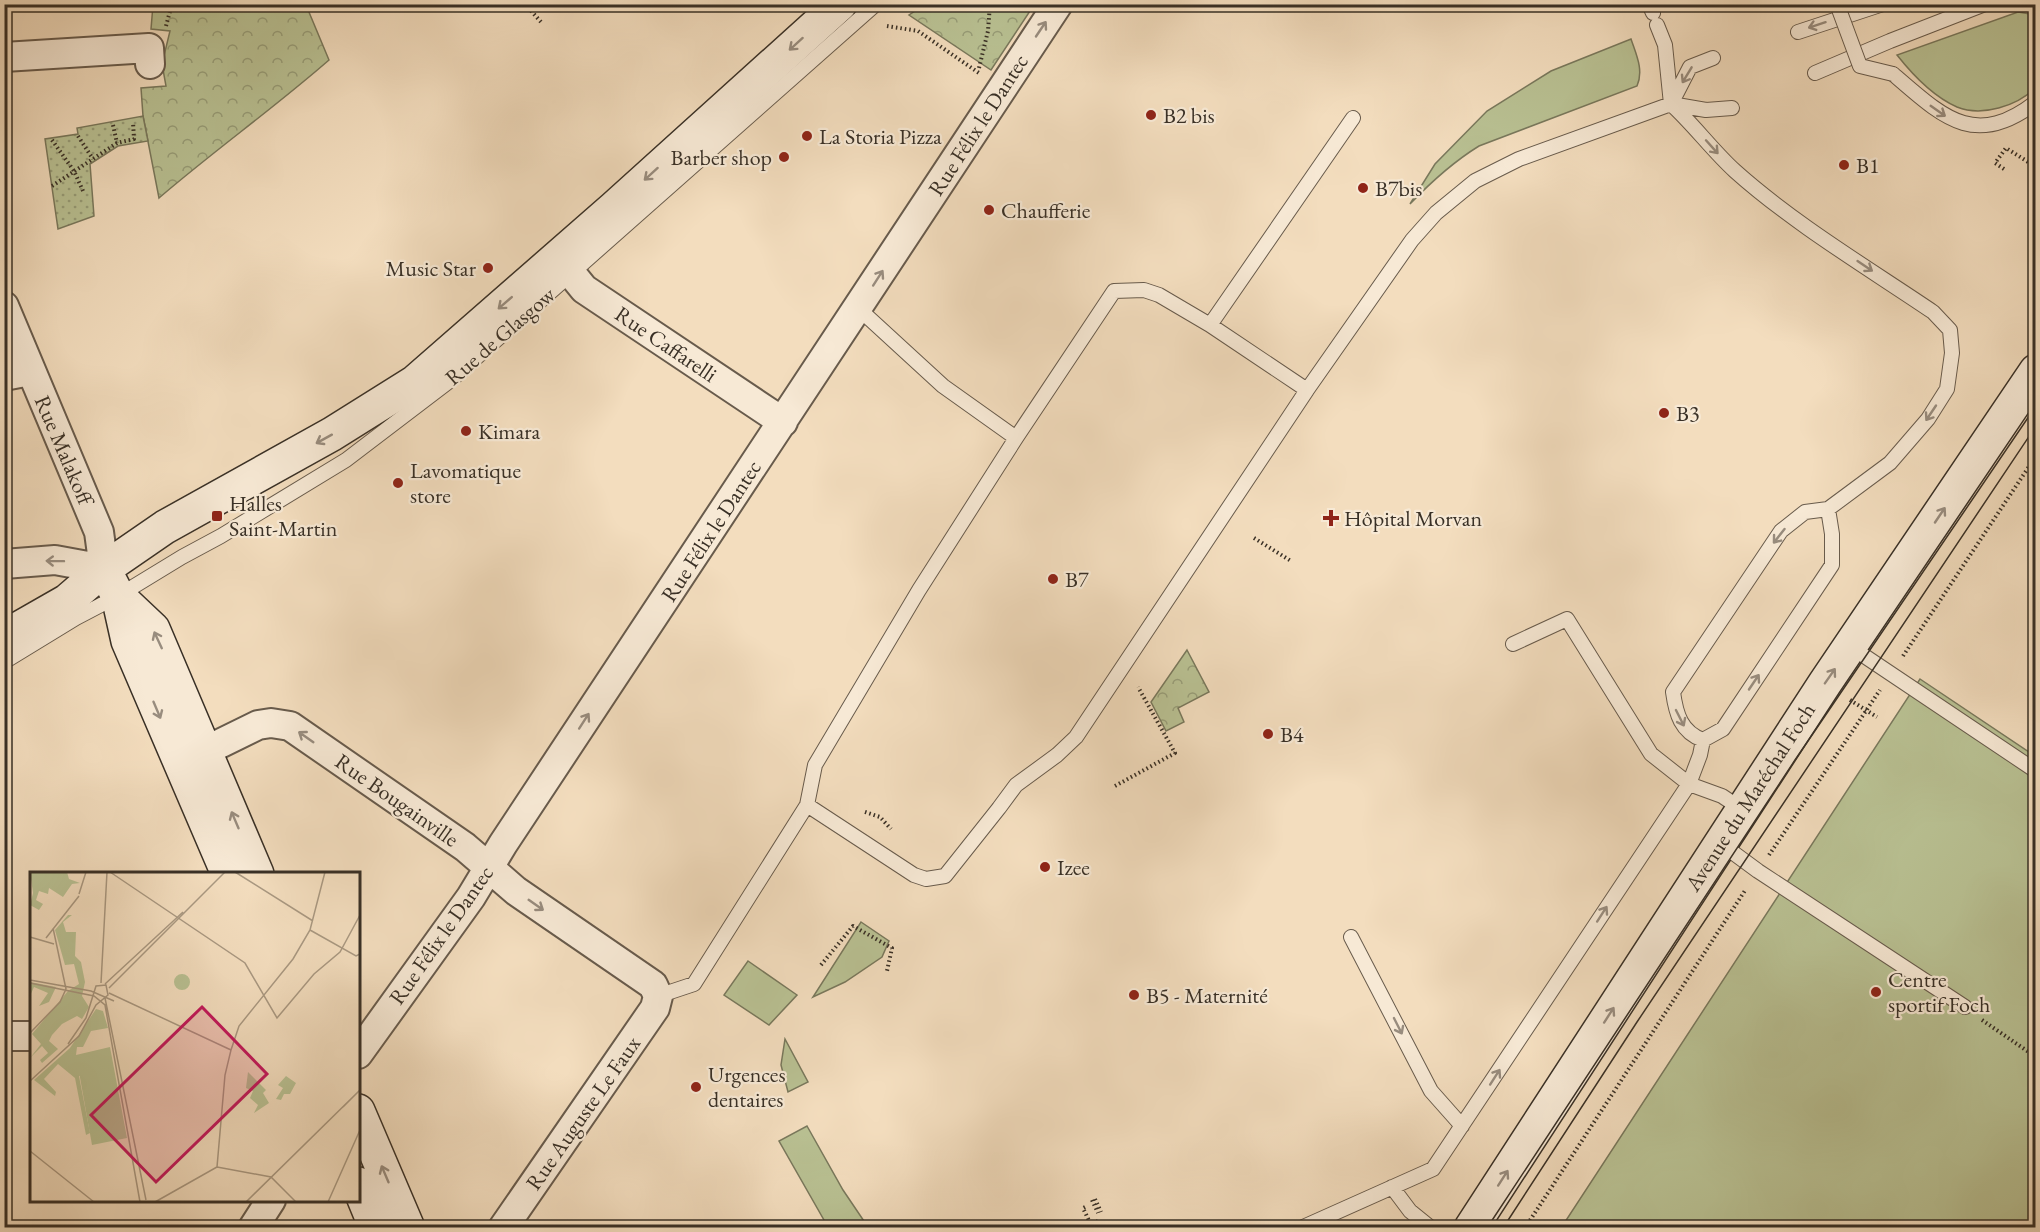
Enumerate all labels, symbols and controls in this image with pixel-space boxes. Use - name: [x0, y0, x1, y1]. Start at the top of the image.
- one-way arrow: [1035, 21, 1048, 38]
- one-way arrow: [1808, 21, 1827, 32]
- one-way arrow: [789, 37, 804, 51]
- street label: Rue Félix le Dantec: [921, 49, 1035, 201]
- one-way arrow: [1681, 66, 1693, 83]
- place label: B2 bis: [1163, 101, 1215, 130]
- one-way arrow: [1930, 105, 1946, 117]
- marker: B2 bis: [1144, 108, 1158, 122]
- place label: La Storia Pizza: [819, 122, 942, 151]
- marker: La Storia Pizza: [800, 129, 814, 143]
- one-way arrow: [1705, 139, 1719, 154]
- place label: Barber shop: [671, 143, 772, 172]
- marker: Barber shop: [777, 150, 791, 164]
- place label: B1: [1856, 151, 1879, 180]
- marker: B1: [1837, 158, 1851, 172]
- one-way arrow: [644, 167, 659, 181]
- place label: B7bis: [1375, 174, 1422, 203]
- marker: B7bis: [1356, 181, 1370, 195]
- place label: Chaufferie: [1001, 196, 1091, 225]
- marker: Chaufferie: [982, 203, 996, 217]
- place label: Music Star: [385, 254, 477, 283]
- one-way arrow: [1856, 260, 1873, 272]
- marker: Music Star: [481, 261, 495, 275]
- one-way arrow: [872, 270, 884, 287]
- street label: Rue de Glasgow: [439, 280, 562, 392]
- one-way arrow: [498, 296, 513, 310]
- street label: Rue Caffarelli: [609, 299, 723, 389]
- street label: Rue Malakoff: [28, 391, 101, 511]
- place label: B3: [1676, 399, 1699, 428]
- one-way arrow: [1925, 404, 1937, 421]
- marker: B3: [1657, 406, 1671, 420]
- place label: Kimara: [478, 417, 541, 446]
- marker: Kimara: [459, 424, 473, 438]
- one-way arrow: [316, 433, 333, 445]
- street label: Rue Félix le Dantec: [654, 455, 768, 607]
- place label: Lavomatique store: [410, 456, 521, 510]
- marker: Lavomatique store: [391, 476, 405, 490]
- place label: Halles Saint-Martin: [229, 489, 338, 543]
- place label: Hôpital Morvan: [1344, 504, 1483, 533]
- one-way arrow: [1934, 507, 1946, 523]
- marker: Halles Saint-Martin: [210, 509, 224, 523]
- marker: Hôpital Morvan: [1322, 509, 1340, 527]
- one-way arrow: [1773, 528, 1786, 544]
- one-way arrow: [45, 555, 65, 566]
- place label: B7: [1065, 565, 1089, 594]
- marker: B7: [1046, 572, 1060, 586]
- one-way arrow: [152, 632, 163, 650]
- one-way arrow: [1824, 668, 1836, 685]
- one-way arrow: [1748, 674, 1760, 691]
- street label: Avenue du Maréchal Foch: [1678, 697, 1822, 898]
- one-way arrow: [152, 701, 164, 719]
- one-way arrow: [1675, 708, 1686, 726]
- one-way arrow: [578, 713, 591, 730]
- place label: B4: [1280, 720, 1304, 749]
- marker: B4: [1261, 727, 1275, 741]
- one-way arrow: [298, 731, 314, 743]
- street label: Rue Bougainville: [329, 747, 465, 854]
- one-way arrow: [228, 811, 240, 829]
- place label: Izee: [1057, 853, 1090, 882]
- street label: Rue Félix le Dantec: [382, 860, 500, 1010]
- marker: Izee: [1038, 860, 1052, 874]
- inset map: [30, 872, 360, 1202]
- one-way arrow: [527, 899, 543, 911]
- one-way arrow: [1596, 907, 1608, 923]
- place label: Centre sportif Foch: [1888, 965, 1990, 1019]
- place label: B5 - Maternité: [1146, 981, 1268, 1010]
- marker: Centre sportif Foch: [1869, 985, 1883, 999]
- marker: B5 - Maternité: [1127, 988, 1141, 1002]
- one-way arrow: [1603, 1007, 1615, 1024]
- one-way arrow: [1392, 1017, 1404, 1034]
- street label: Rue Auguste Le Faux: [519, 1030, 647, 1196]
- place label: Urgences dentaires: [708, 1060, 786, 1114]
- one-way arrow: [1489, 1069, 1501, 1086]
- marker: Urgences dentaires: [689, 1080, 703, 1094]
- one-way arrow: [379, 1165, 390, 1183]
- one-way arrow: [1496, 1170, 1509, 1187]

